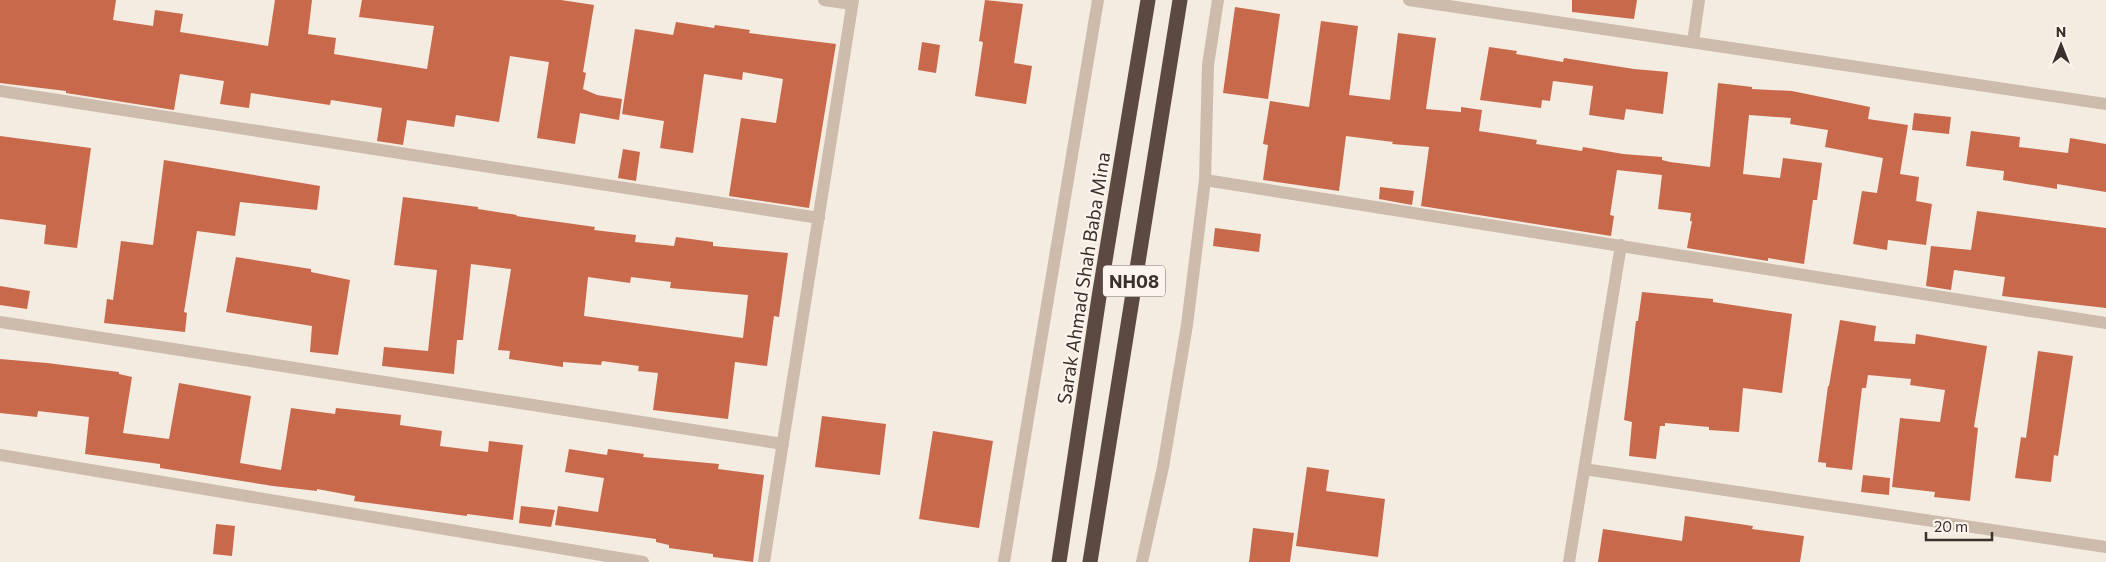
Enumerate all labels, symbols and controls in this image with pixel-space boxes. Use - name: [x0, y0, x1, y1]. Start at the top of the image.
- north arrow: [2036, 20, 2086, 70]
- text: N: [2056, 23, 2066, 40]
- street label: Sarak Ahmad Shah Baba Mina: [1052, 150, 1114, 406]
- road number: NH08: [1103, 266, 1165, 296]
- scale bar: [1926, 510, 1992, 542]
- text: 20 m: [1934, 517, 1968, 535]

